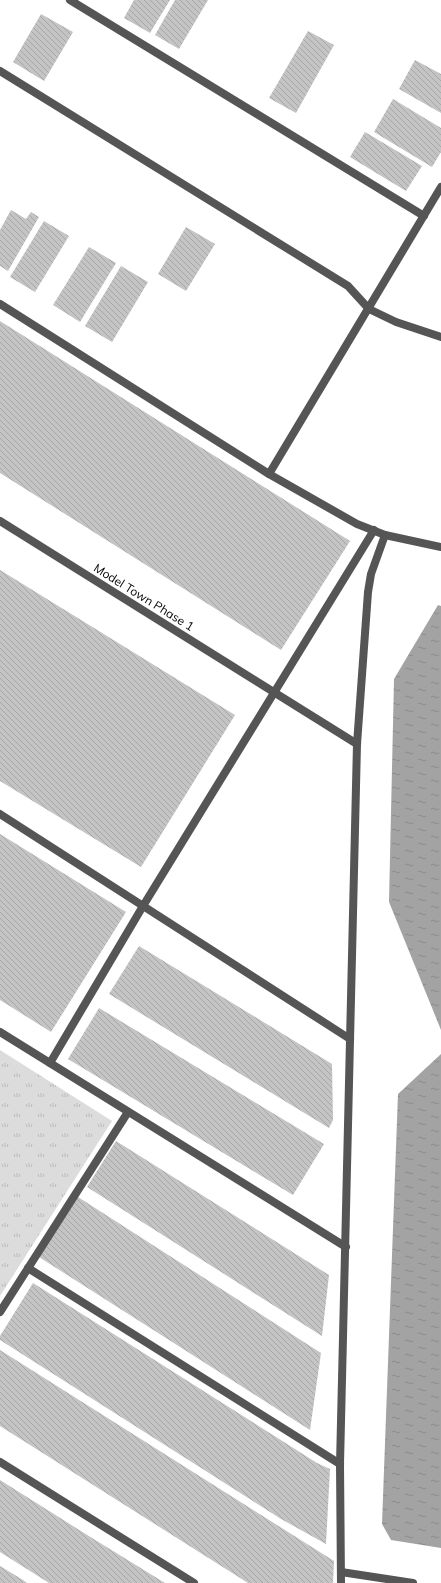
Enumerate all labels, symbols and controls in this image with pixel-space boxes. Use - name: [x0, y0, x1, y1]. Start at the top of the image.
- street label: Model Town Phase 1: [91, 560, 197, 634]

